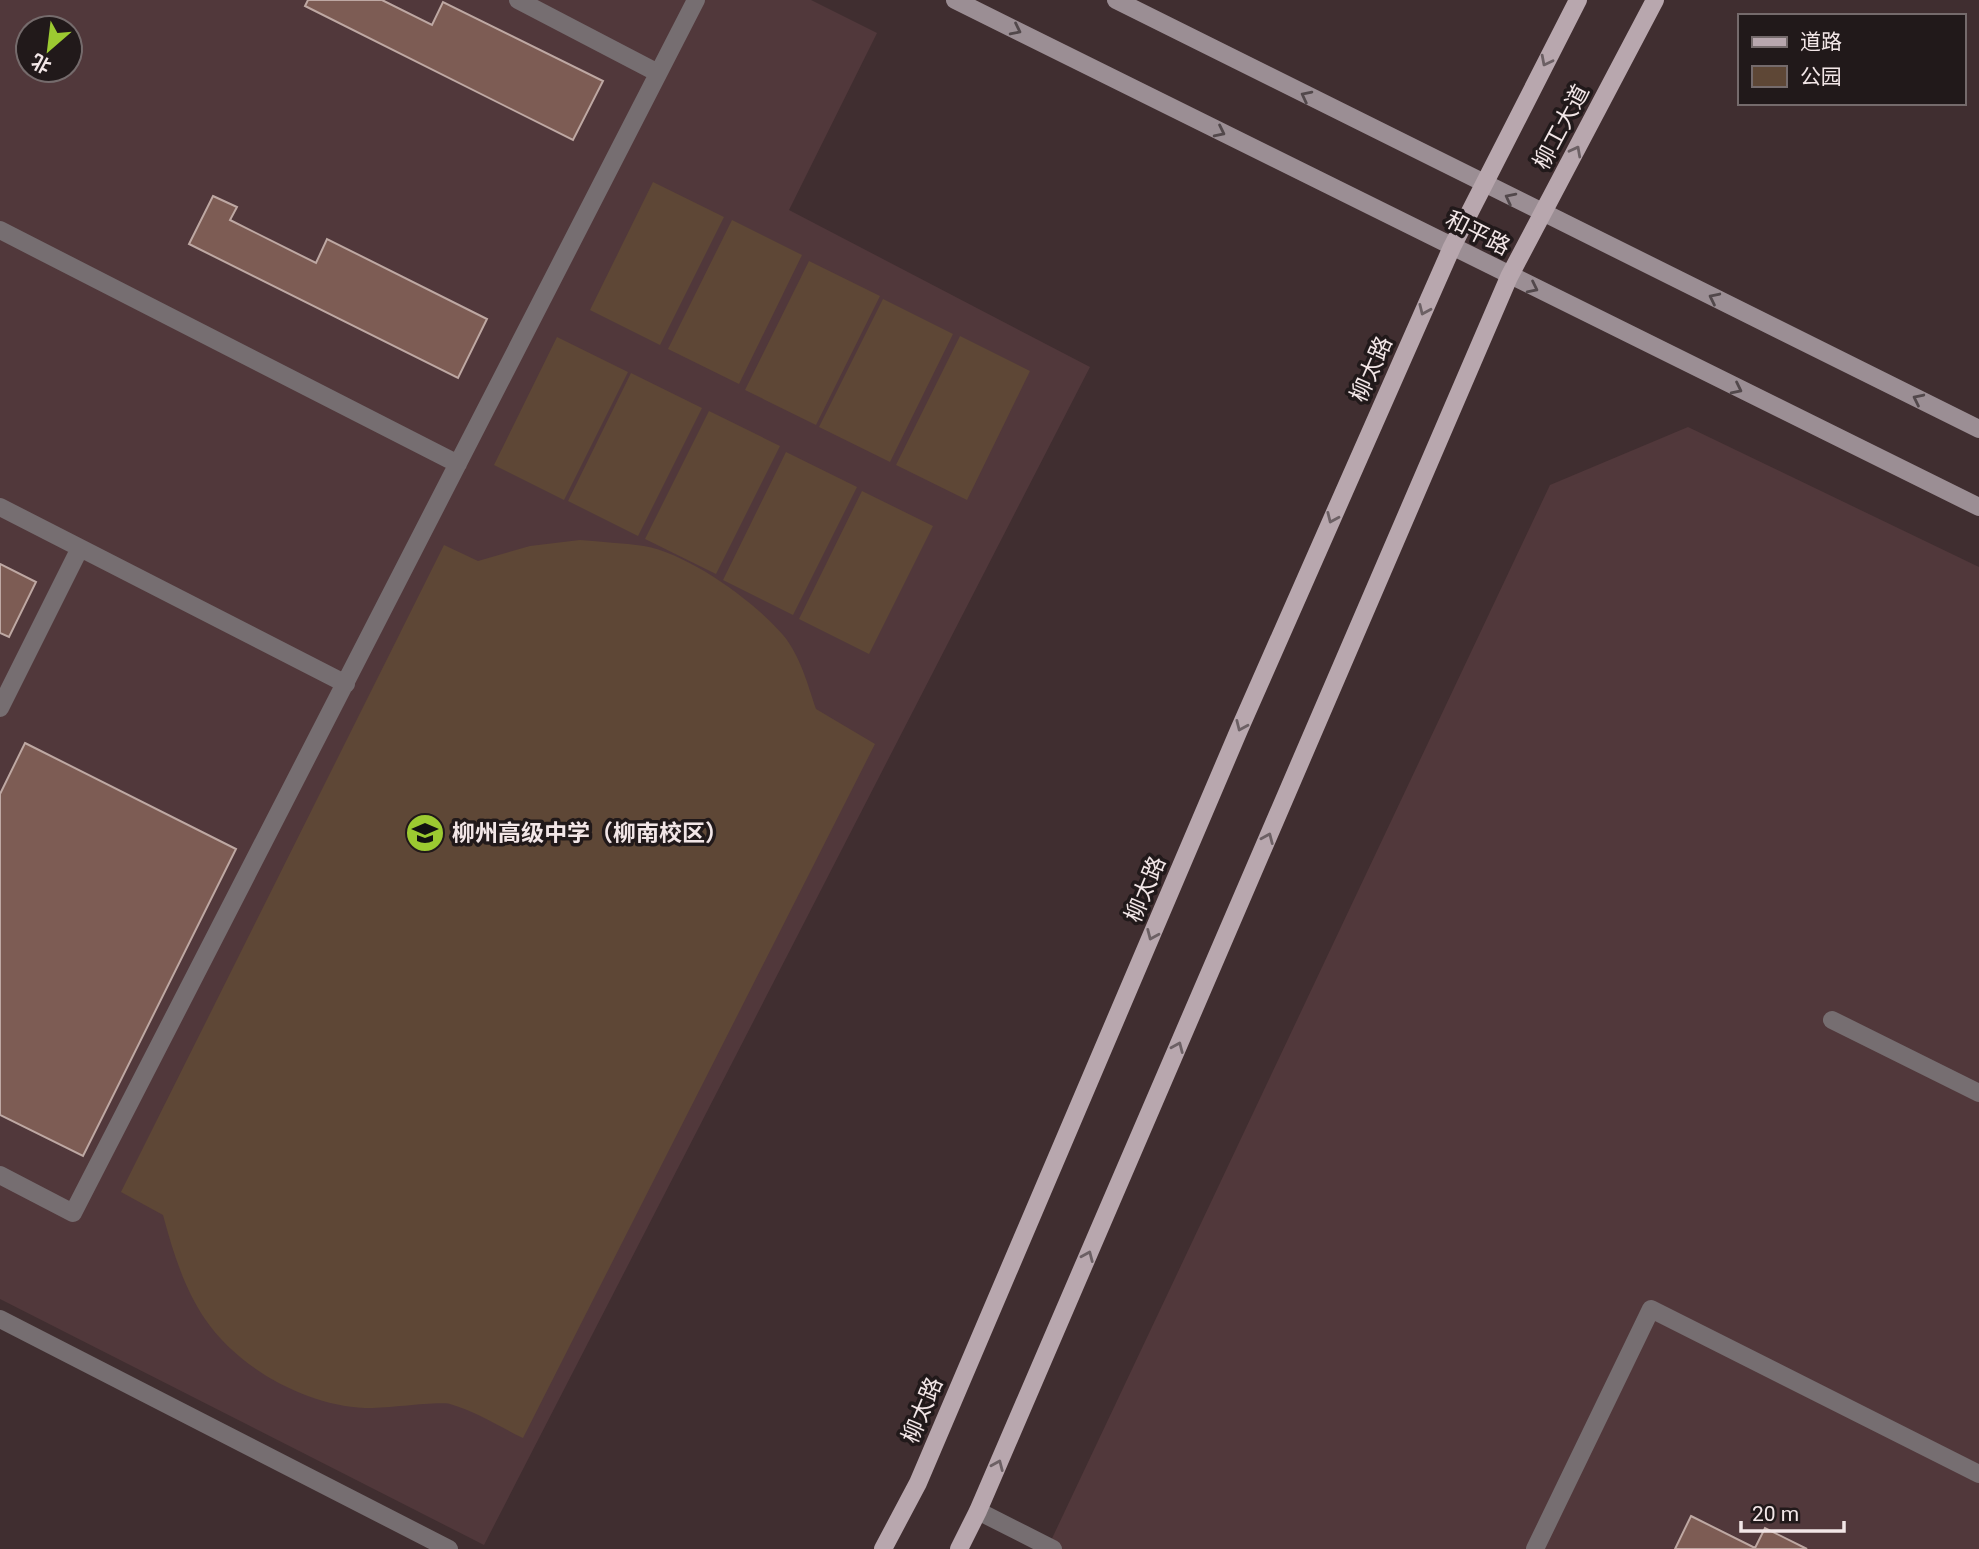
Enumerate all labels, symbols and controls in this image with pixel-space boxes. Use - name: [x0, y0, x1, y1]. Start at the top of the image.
- north arrow: [14, 14, 84, 84]
- legend: [1738, 14, 1965, 105]
- one-way arrow: [1009, 22, 1022, 36]
- text: 道路: [1800, 30, 1842, 54]
- text: 北: [27, 49, 55, 78]
- one-way arrow: [1541, 53, 1555, 66]
- text: 公园: [1800, 65, 1842, 89]
- street label: 柳工大道: [1528, 80, 1595, 174]
- one-way arrow: [1301, 90, 1313, 104]
- one-way arrow: [1213, 123, 1225, 137]
- one-way arrow: [1567, 146, 1581, 159]
- one-way arrow: [1505, 192, 1517, 206]
- street label: 和平路: [1441, 206, 1515, 261]
- one-way arrow: [1526, 280, 1538, 294]
- one-way arrow: [1709, 293, 1721, 307]
- one-way arrow: [1418, 303, 1432, 315]
- street label: 柳太路: [1345, 332, 1398, 406]
- one-way arrow: [1730, 380, 1742, 394]
- one-way arrow: [1913, 394, 1925, 408]
- one-way arrow: [1327, 511, 1341, 523]
- one-way arrow: [1235, 719, 1249, 731]
- school or university icon: 柳州高级中学（柳南校区）: [404, 812, 446, 854]
- place label: 柳州高级中学（柳南校区）: [452, 820, 728, 847]
- one-way arrow: [1260, 833, 1274, 845]
- street label: 柳太路: [1120, 852, 1171, 926]
- one-way arrow: [1146, 929, 1160, 941]
- one-way arrow: [1170, 1042, 1184, 1054]
- one-way arrow: [1080, 1251, 1094, 1263]
- street label: 柳太路: [897, 1373, 948, 1447]
- one-way arrow: [990, 1460, 1004, 1472]
- scale bar: [1741, 1490, 1844, 1534]
- text: 20 m: [1752, 1502, 1799, 1526]

